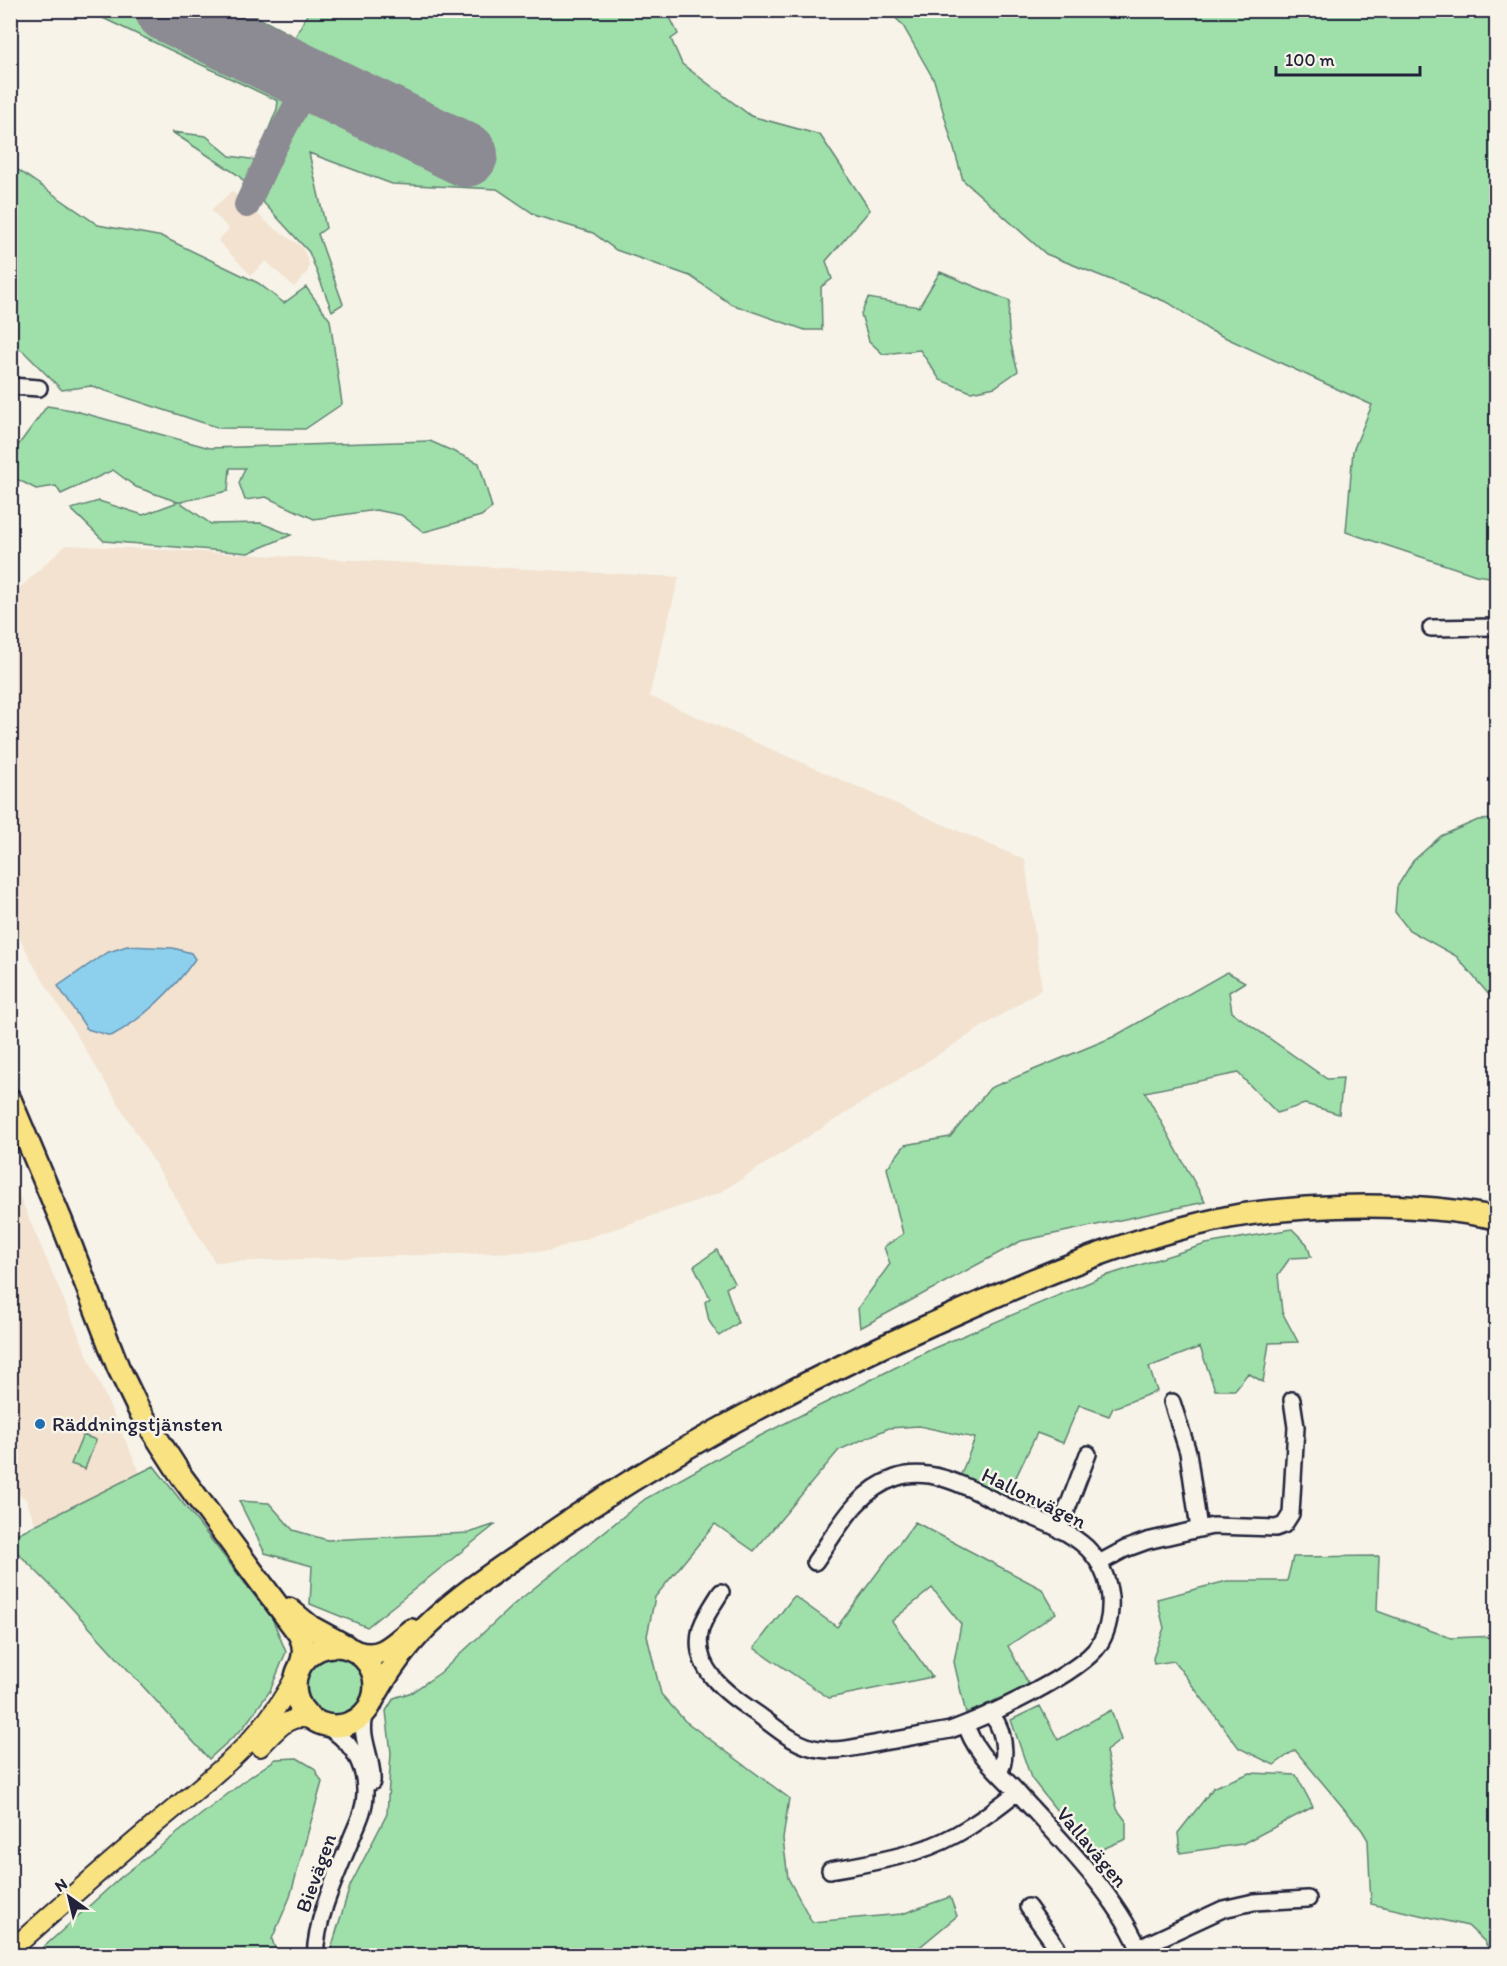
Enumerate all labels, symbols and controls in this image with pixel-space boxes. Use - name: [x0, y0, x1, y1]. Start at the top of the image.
- scale bar: [1276, 39, 1420, 77]
- text: 100 m: [1285, 49, 1335, 71]
- place label: Räddningstjänsten: [52, 1411, 223, 1436]
- marker: Räddningstjänsten: [33, 1417, 47, 1431]
- street label: Hallonvägen: [978, 1462, 1091, 1534]
- street label: Vallavägen: [1051, 1801, 1133, 1892]
- street label: Bievägen: [290, 1830, 341, 1916]
- north arrow: [39, 1867, 99, 1927]
- text: N: [51, 1874, 71, 1896]

